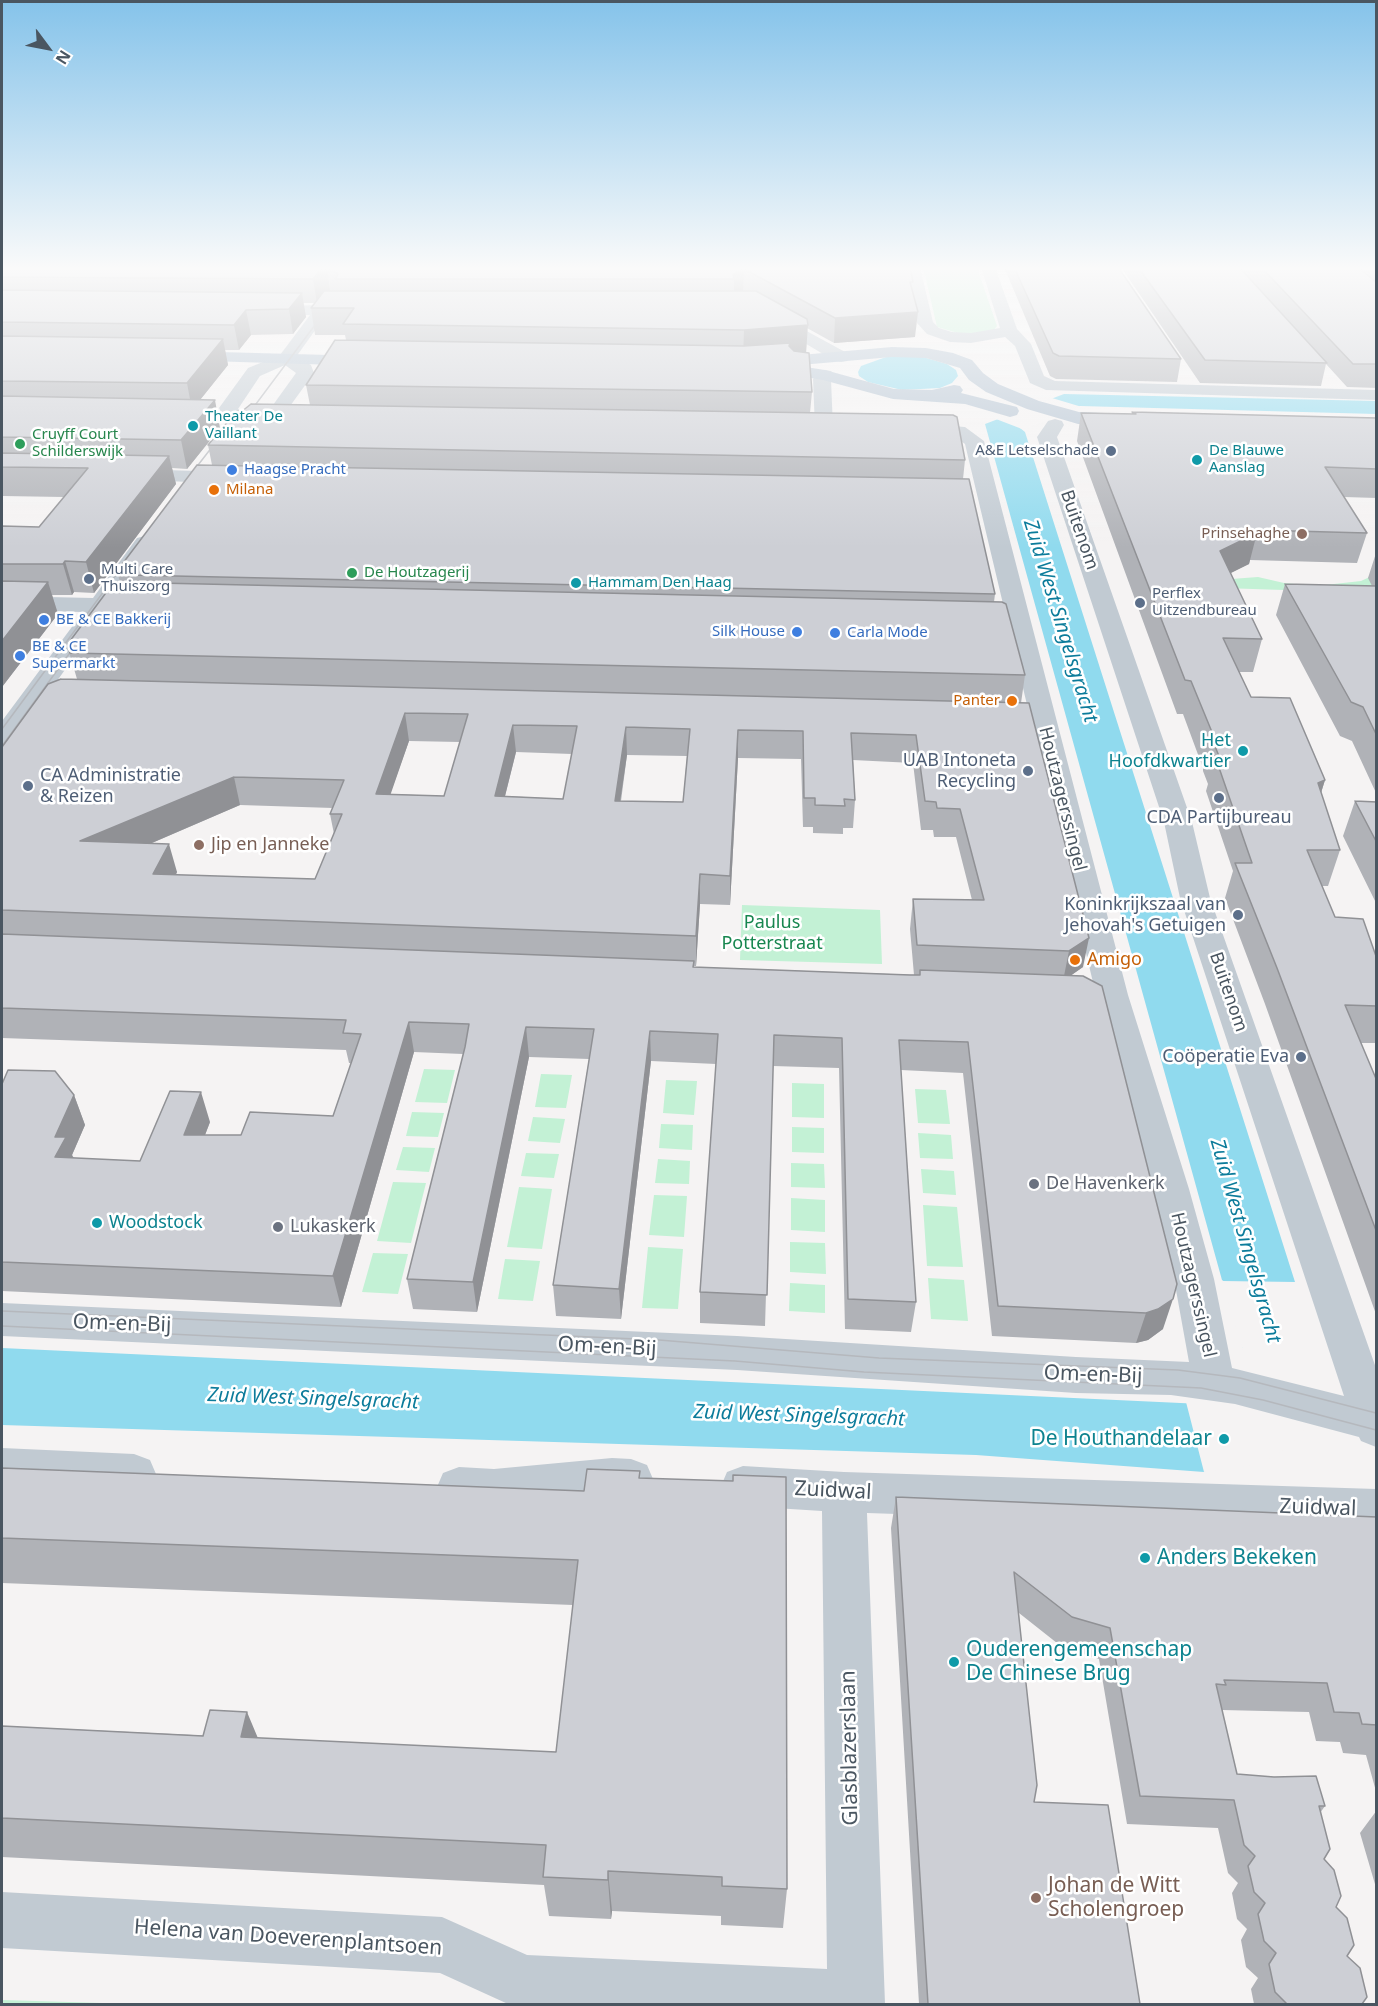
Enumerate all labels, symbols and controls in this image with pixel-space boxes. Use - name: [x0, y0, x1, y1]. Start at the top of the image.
- north arrow: [18, 18, 78, 78]
- text: N: [50, 46, 76, 69]
- place label: Theater De Vaillant: [205, 408, 283, 443]
- marker: Theater De Vaillant: [186, 419, 200, 433]
- place label: Cruyff Court Schilderswijk: [32, 426, 123, 461]
- marker: Cruyff Court Schilderswijk: [13, 437, 27, 451]
- place label: A&E Letselschade: [975, 442, 1099, 460]
- place label: De Blauwe Aanslag: [1209, 442, 1284, 477]
- marker: A&E Letselschade: [1104, 444, 1118, 458]
- marker: De Blauwe Aanslag: [1190, 453, 1204, 467]
- place label: Haagse Pracht: [244, 461, 346, 479]
- marker: Haagse Pracht: [225, 463, 239, 477]
- place label: Milana: [226, 481, 273, 499]
- marker: Milana: [207, 483, 221, 497]
- street label: Buitenom: [1055, 487, 1103, 573]
- water label: Zuid West Singelsgracht: [1018, 516, 1102, 726]
- place label: Prinsehaghe: [1201, 525, 1290, 543]
- marker: Prinsehaghe: [1295, 527, 1309, 541]
- place label: Multi Care Thuiszorg: [101, 561, 173, 596]
- place label: De Houtzagerij: [364, 564, 469, 582]
- marker: De Houtzagerij: [345, 566, 359, 580]
- marker: Multi Care Thuiszorg: [82, 572, 96, 586]
- place label: Hammam Den Haag: [588, 574, 732, 592]
- marker: Hammam Den Haag: [569, 576, 583, 590]
- place label: Perflex Uitzendbureau: [1152, 585, 1257, 620]
- marker: Perflex Uitzendbureau: [1133, 596, 1147, 610]
- place label: BE & CE Bakkerij: [56, 611, 171, 629]
- marker: BE & CE Bakkerij: [37, 613, 51, 627]
- place label: Silk House: [712, 623, 785, 641]
- place label: Carla Mode: [847, 624, 928, 642]
- marker: Silk House: [790, 625, 804, 639]
- marker: Carla Mode: [828, 626, 842, 640]
- place label: BE & CE Supermarkt: [32, 638, 115, 673]
- marker: BE & CE Supermarkt: [13, 649, 27, 663]
- place label: Panter: [953, 692, 1000, 710]
- marker: Panter: [1005, 694, 1019, 708]
- street label: Houtzagerssingel: [1034, 725, 1090, 873]
- place label: Het Hoofdkwartier: [1109, 730, 1231, 772]
- marker: Het Hoofdkwartier: [1236, 744, 1250, 758]
- place label: UAB Intoneta Recycling: [903, 750, 1016, 792]
- marker: UAB Intoneta Recycling: [1021, 764, 1035, 778]
- place label: CA Administratie & Reizen: [40, 765, 181, 808]
- marker: CA Administratie & Reizen: [21, 779, 35, 793]
- marker: CDA Partijbureau: [1212, 791, 1226, 805]
- place label: CDA Partijbureau: [1146, 807, 1292, 829]
- place label: Jip en Janneke: [211, 834, 329, 856]
- marker: Jip en Janneke: [192, 838, 206, 852]
- place label: Koninkrijkszaal van Jehovah's Getuigen: [1064, 894, 1226, 936]
- marker: Koninkrijkszaal van Jehovah's Getuigen: [1231, 908, 1245, 922]
- park label: Paulus Potterstraat: [721, 912, 823, 954]
- place label: Amigo: [1087, 949, 1142, 971]
- street label: Buitenom: [1204, 949, 1252, 1035]
- marker: Amigo: [1068, 953, 1082, 967]
- place label: Coöperatie Eva: [1162, 1046, 1289, 1068]
- marker: Coöperatie Eva: [1294, 1050, 1308, 1064]
- water label: Zuid West Singelsgracht: [1204, 1136, 1286, 1346]
- place label: De Havenkerk: [1046, 1173, 1165, 1195]
- marker: De Havenkerk: [1027, 1177, 1041, 1191]
- street label: Houtzagerssingel: [1166, 1210, 1220, 1360]
- place label: Woodstock: [109, 1212, 202, 1234]
- marker: Woodstock: [90, 1216, 104, 1230]
- place label: Lukaskerk: [290, 1216, 376, 1238]
- marker: Lukaskerk: [271, 1220, 285, 1234]
- street label: Om-en-Bij: [72, 1310, 172, 1338]
- street label: Om-en-Bij: [557, 1332, 657, 1362]
- street label: Om-en-Bij: [1043, 1361, 1143, 1389]
- water label: Zuid West Singelsgracht: [207, 1383, 419, 1415]
- water label: Zuid West Singelsgracht: [693, 1400, 905, 1432]
- place label: De Houthandelaar: [1030, 1426, 1212, 1452]
- marker: De Houthandelaar: [1217, 1432, 1231, 1446]
- street label: Zuidwal: [794, 1476, 872, 1506]
- street label: Zuidwal: [1279, 1494, 1357, 1522]
- place label: Anders Bekeken: [1157, 1545, 1317, 1571]
- marker: Anders Bekeken: [1138, 1551, 1152, 1565]
- place label: Ouderengemeenschap De Chinese Brug: [966, 1637, 1192, 1687]
- marker: Ouderengemeenschap De Chinese Brug: [947, 1655, 961, 1669]
- street label: Glasblazerslaan: [836, 1670, 864, 1826]
- place label: Johan de Witt Scholengroep: [1048, 1873, 1184, 1923]
- marker: Johan de Witt Scholengroep: [1029, 1891, 1043, 1905]
- street label: Helena van Doeverenplantsoen: [133, 1915, 443, 1961]

